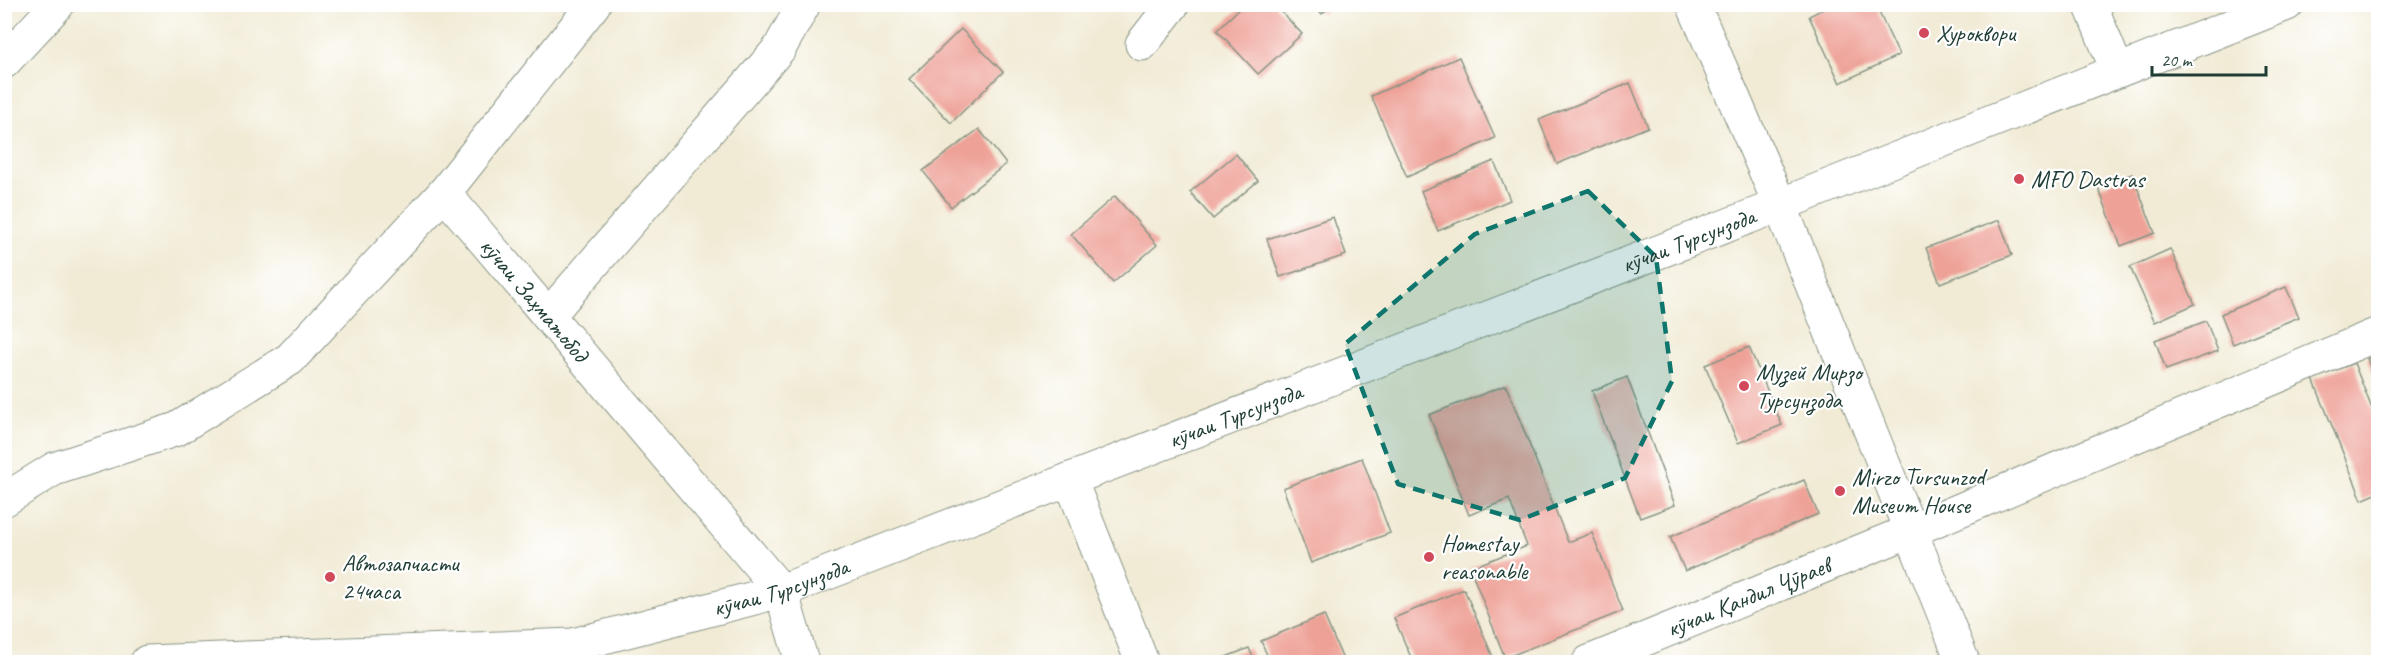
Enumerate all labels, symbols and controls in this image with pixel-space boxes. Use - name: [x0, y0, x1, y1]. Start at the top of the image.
- place label: Хуроквори: [1936, 18, 2017, 48]
- marker: Хуроквори: [1917, 26, 1931, 40]
- scale bar: [2152, 39, 2266, 77]
- text: 20 m: [2161, 49, 2194, 71]
- place label: MFO Dastras: [2031, 164, 2147, 194]
- marker: MFO Dastras: [2012, 172, 2026, 186]
- street label: кӯчаи Турсунзода: [1617, 200, 1762, 280]
- street label: кӯчаи Заҳматобод: [473, 231, 597, 370]
- place label: Музей Мирзо Турсунзода: [1756, 357, 1864, 416]
- street label: кӯчаи Турсунзода: [1164, 375, 1308, 455]
- marker: Музей Мирзо Турсунзода: [1737, 379, 1751, 393]
- place label: Mirzo Tursunzod Museum House: [1852, 462, 1988, 520]
- marker: Mirzo Tursunzod Museum House: [1833, 484, 1847, 498]
- place label: Homestay reasonable: [1441, 528, 1530, 586]
- place label: Автозапчасти 24часа: [342, 548, 461, 606]
- street label: кӯчаи Қандил Ҷӯраев: [1662, 549, 1838, 644]
- marker: Homestay reasonable: [1422, 550, 1436, 564]
- street label: кӯчаи Турсунзода: [710, 551, 855, 623]
- marker: Автозапчасти 24часа: [323, 570, 337, 584]

